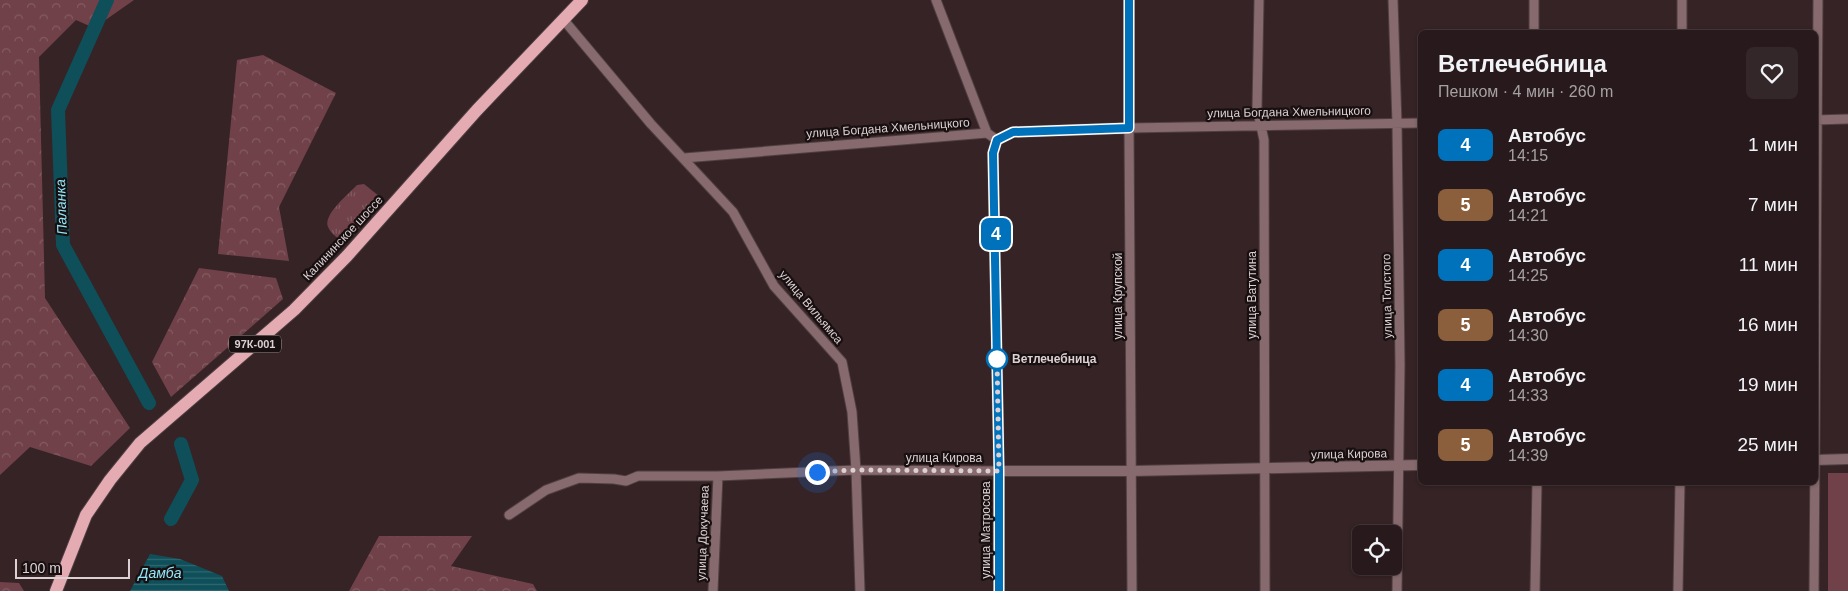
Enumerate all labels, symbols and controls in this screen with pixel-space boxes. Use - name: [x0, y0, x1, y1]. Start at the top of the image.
- button: heart: [1746, 47, 1798, 99]
- text: Ветлечебница: [1438, 50, 1607, 77]
- text: Пешком · 4 мин · 260 m: [1438, 83, 1613, 100]
- street label: улица Богдана Хмельницкого: [1207, 104, 1371, 120]
- street label: улица Богдана Хмельницкого: [806, 115, 971, 141]
- text: Автобус: [1508, 125, 1586, 146]
- text: 1 мин: [1748, 134, 1798, 155]
- text: 4: [1460, 135, 1471, 155]
- text: 14:15: [1508, 147, 1548, 164]
- water label: Паланка: [52, 179, 70, 235]
- text: Автобус: [1508, 185, 1586, 206]
- street label: Калининское шоссе: [300, 193, 386, 283]
- text: 7 мин: [1748, 194, 1798, 215]
- text: 5: [1460, 195, 1471, 215]
- text: 14:21: [1508, 207, 1548, 224]
- line badge: 4: [980, 218, 1012, 250]
- text: 4: [991, 224, 1001, 244]
- text: Автобус: [1508, 245, 1586, 266]
- street label: улица Ватутина: [1245, 251, 1259, 339]
- street label: улица Крупской: [1111, 252, 1125, 340]
- street label: улица Толстого: [1379, 253, 1395, 339]
- text: 11 мин: [1739, 254, 1798, 275]
- text: 4: [1460, 255, 1471, 275]
- street label: улица Вильямса: [776, 267, 846, 347]
- text: 14:25: [1508, 267, 1548, 284]
- text: Автобус: [1508, 305, 1586, 326]
- text: 16 мин: [1737, 314, 1798, 335]
- text: 5: [1460, 315, 1471, 335]
- text: 14:30: [1508, 327, 1548, 344]
- road number: 97К-001: [229, 336, 281, 352]
- marker: Ветлечебница: [986, 348, 1008, 370]
- place label: Ветлечебница: [1012, 352, 1097, 366]
- text: Автобус: [1508, 365, 1586, 386]
- text: 19 мин: [1737, 374, 1798, 395]
- text: 4: [1460, 375, 1471, 395]
- text: 14:33: [1508, 387, 1548, 404]
- text: Автобус: [1508, 425, 1586, 446]
- text: 25 мин: [1737, 434, 1798, 455]
- text: 5: [1460, 435, 1471, 455]
- street label: улица Кирова: [1311, 446, 1388, 462]
- text: 14:39: [1508, 447, 1548, 464]
- street label: улица Кирова: [906, 451, 982, 465]
- your location: [805, 460, 830, 485]
- street label: улица Матросова: [979, 481, 993, 579]
- street label: улица Докучаева: [694, 485, 712, 581]
- map controls: [1352, 525, 1402, 575]
- button: locate: [1352, 525, 1402, 575]
- scale bar: [15, 556, 130, 579]
- text: 100 m: [22, 560, 61, 576]
- water label: Дамба: [137, 565, 182, 581]

